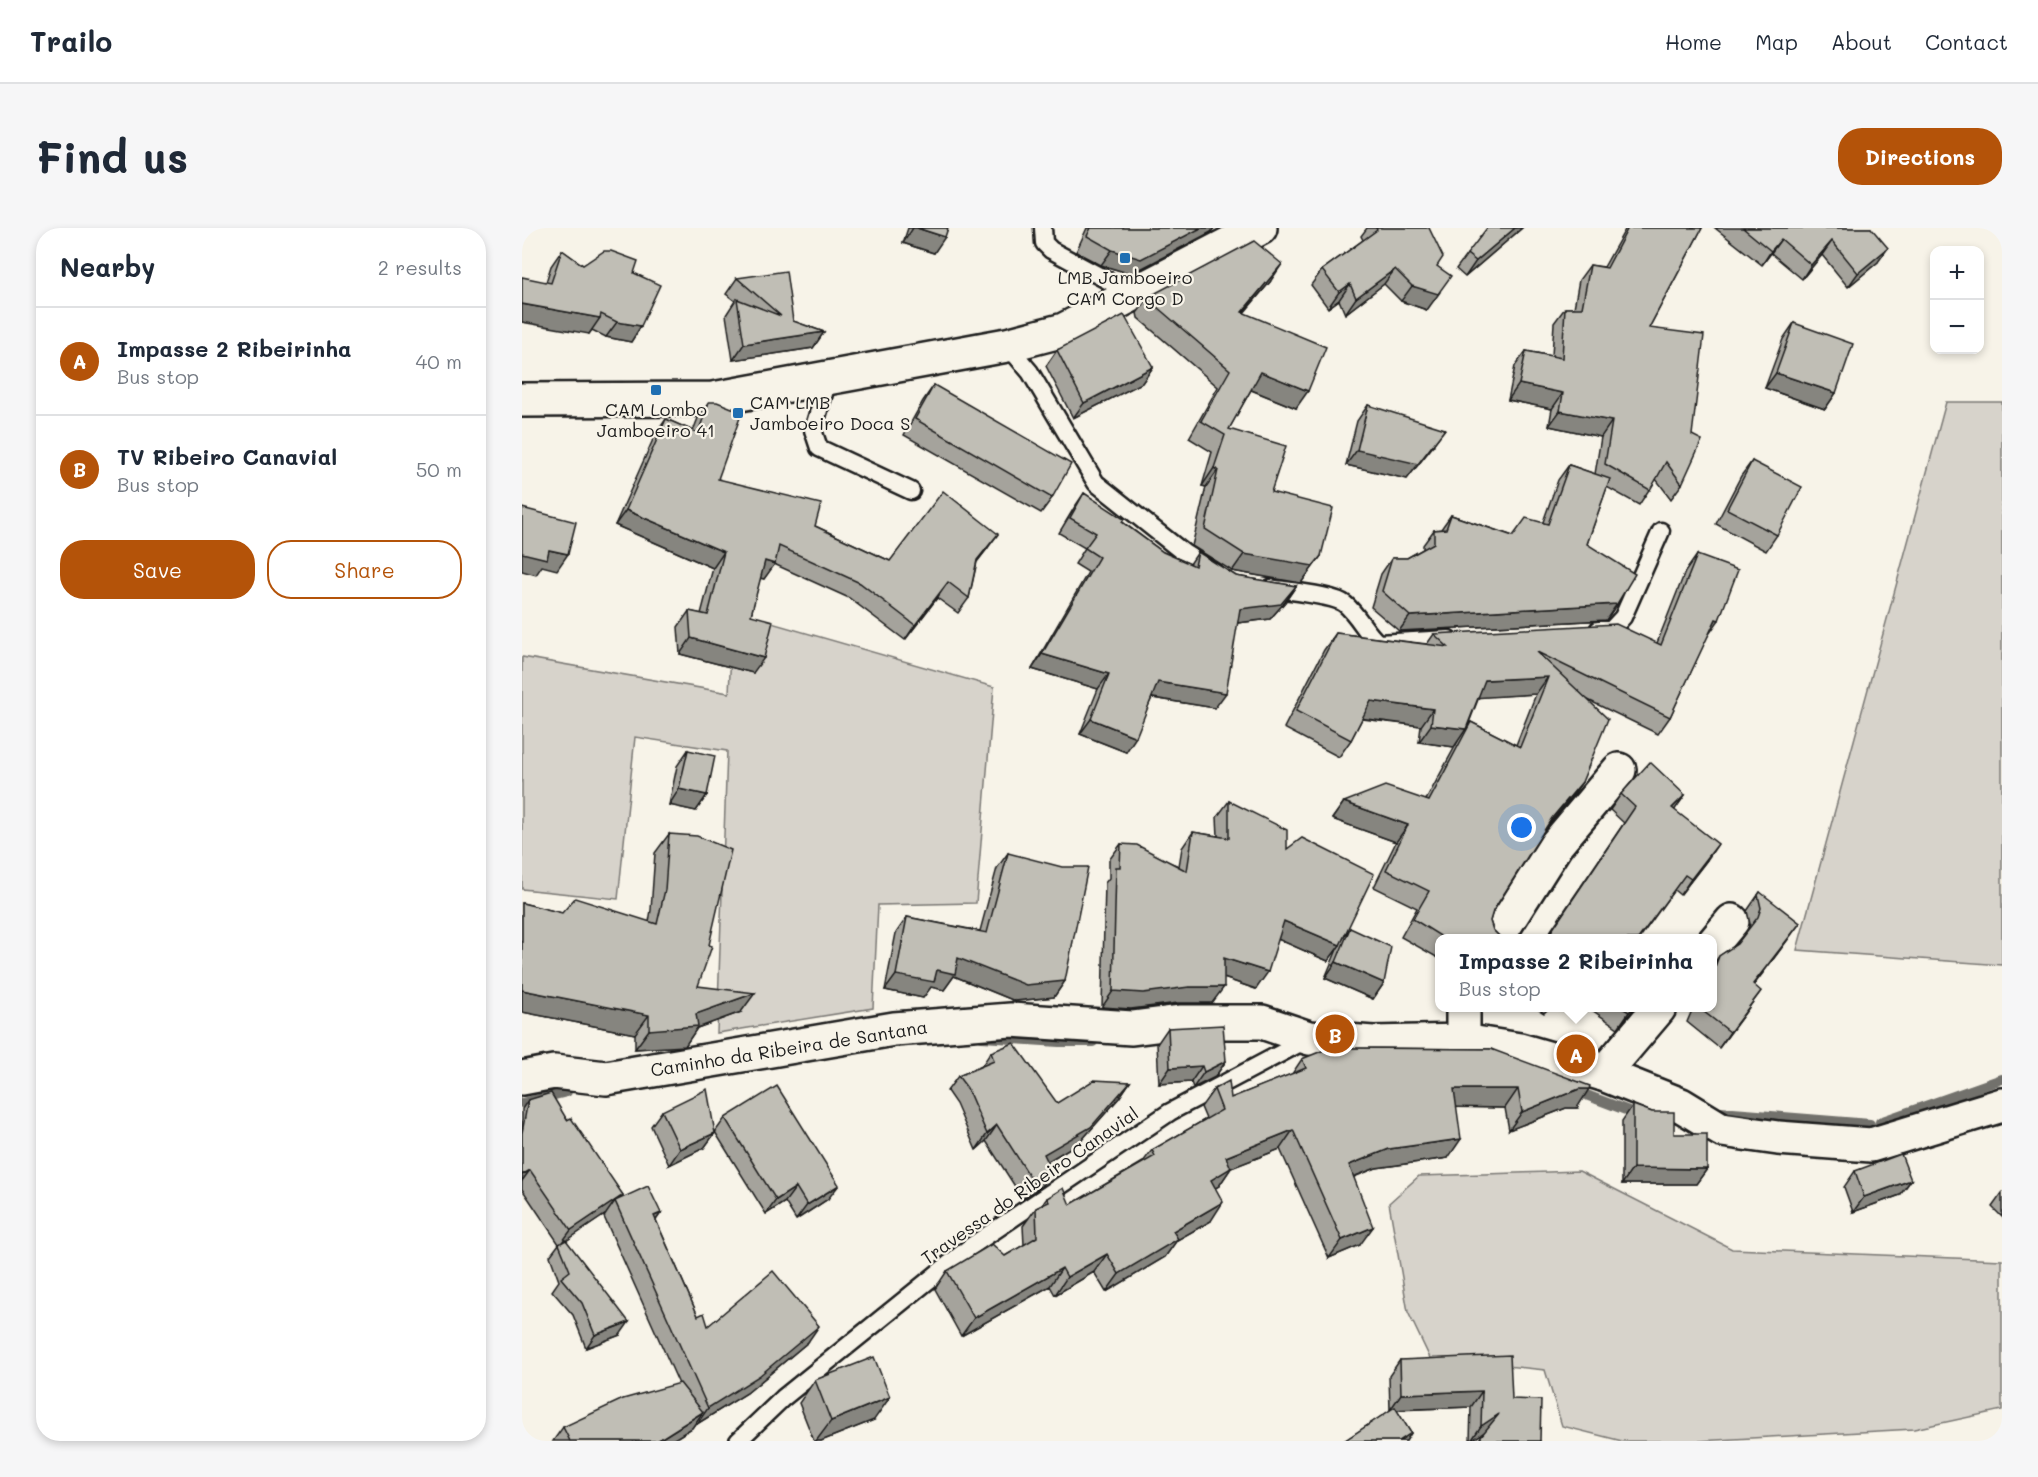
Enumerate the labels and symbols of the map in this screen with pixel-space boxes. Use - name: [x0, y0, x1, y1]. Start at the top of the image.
- marker: LMB Jamboeiro CAM Corgo D: [1118, 251, 1132, 265]
- place label: LMB Jamboeiro CAM Corgo D: [1058, 265, 1193, 310]
- marker: CAM Lombo Jamboeiro 41: [649, 383, 663, 397]
- place label: CAM LMB Jamboeiro Doca S: [750, 390, 910, 435]
- place label: CAM Lombo Jamboeiro 41: [597, 397, 715, 442]
- marker: CAM LMB Jamboeiro Doca S: [731, 406, 745, 420]
- your location: [1507, 813, 1536, 842]
- pin: B: [1316, 1012, 1354, 1056]
- street label: Caminho da Ribeira de Santana: [649, 1014, 929, 1082]
- pin: A: [1556, 1032, 1596, 1076]
- street label: Travessa do Ribeiro Canavial: [916, 1101, 1143, 1270]

